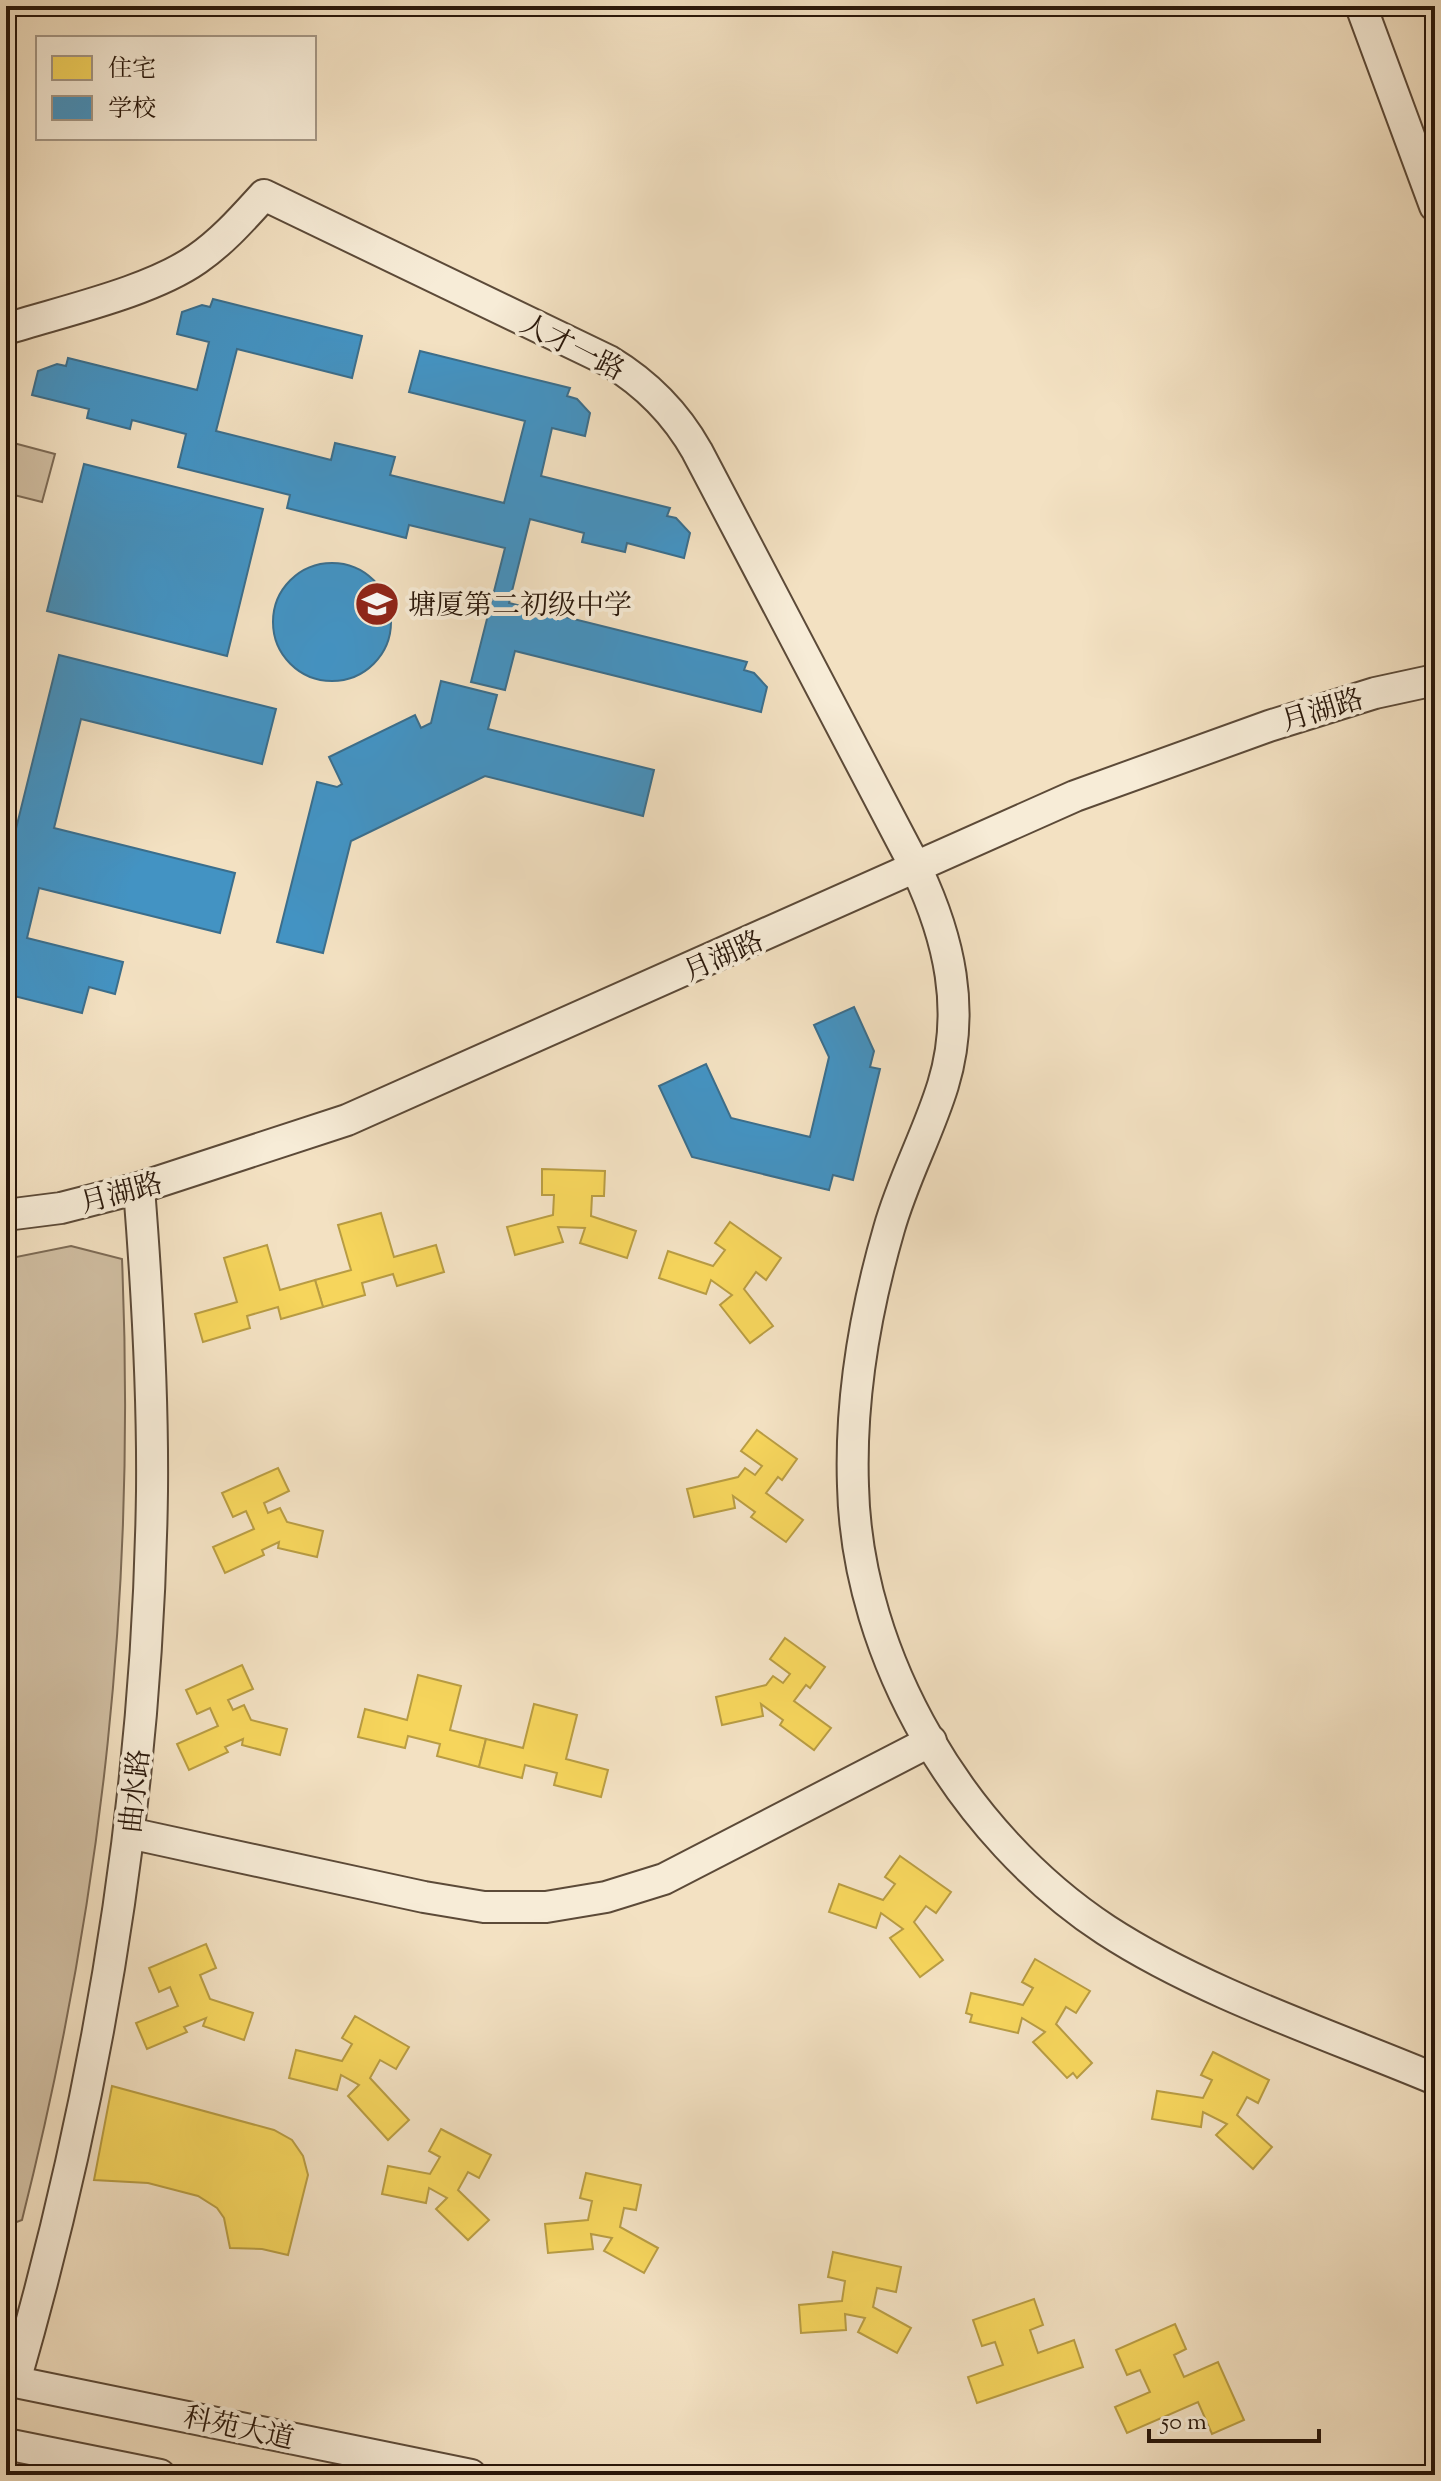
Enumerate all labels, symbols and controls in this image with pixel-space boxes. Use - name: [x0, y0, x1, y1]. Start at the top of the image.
- legend: [36, 36, 316, 140]
- text: 住宅: [108, 53, 156, 87]
- text: 学校: [108, 93, 156, 127]
- street label: 人才一路: [513, 305, 631, 392]
- school or university icon: 塘厦第二初级中学: [353, 580, 401, 628]
- place label: 塘厦第二初级中学: [408, 587, 632, 627]
- street label: 月湖路: [1277, 680, 1369, 743]
- street label: 月湖路: [678, 922, 771, 993]
- street label: 月湖路: [76, 1165, 168, 1225]
- street label: 曲水路: [113, 1747, 161, 1835]
- scale bar: [1149, 2393, 1319, 2443]
- street label: 科苑大道: [179, 2399, 297, 2461]
- text: 50 m: [1159, 2406, 1207, 2440]

